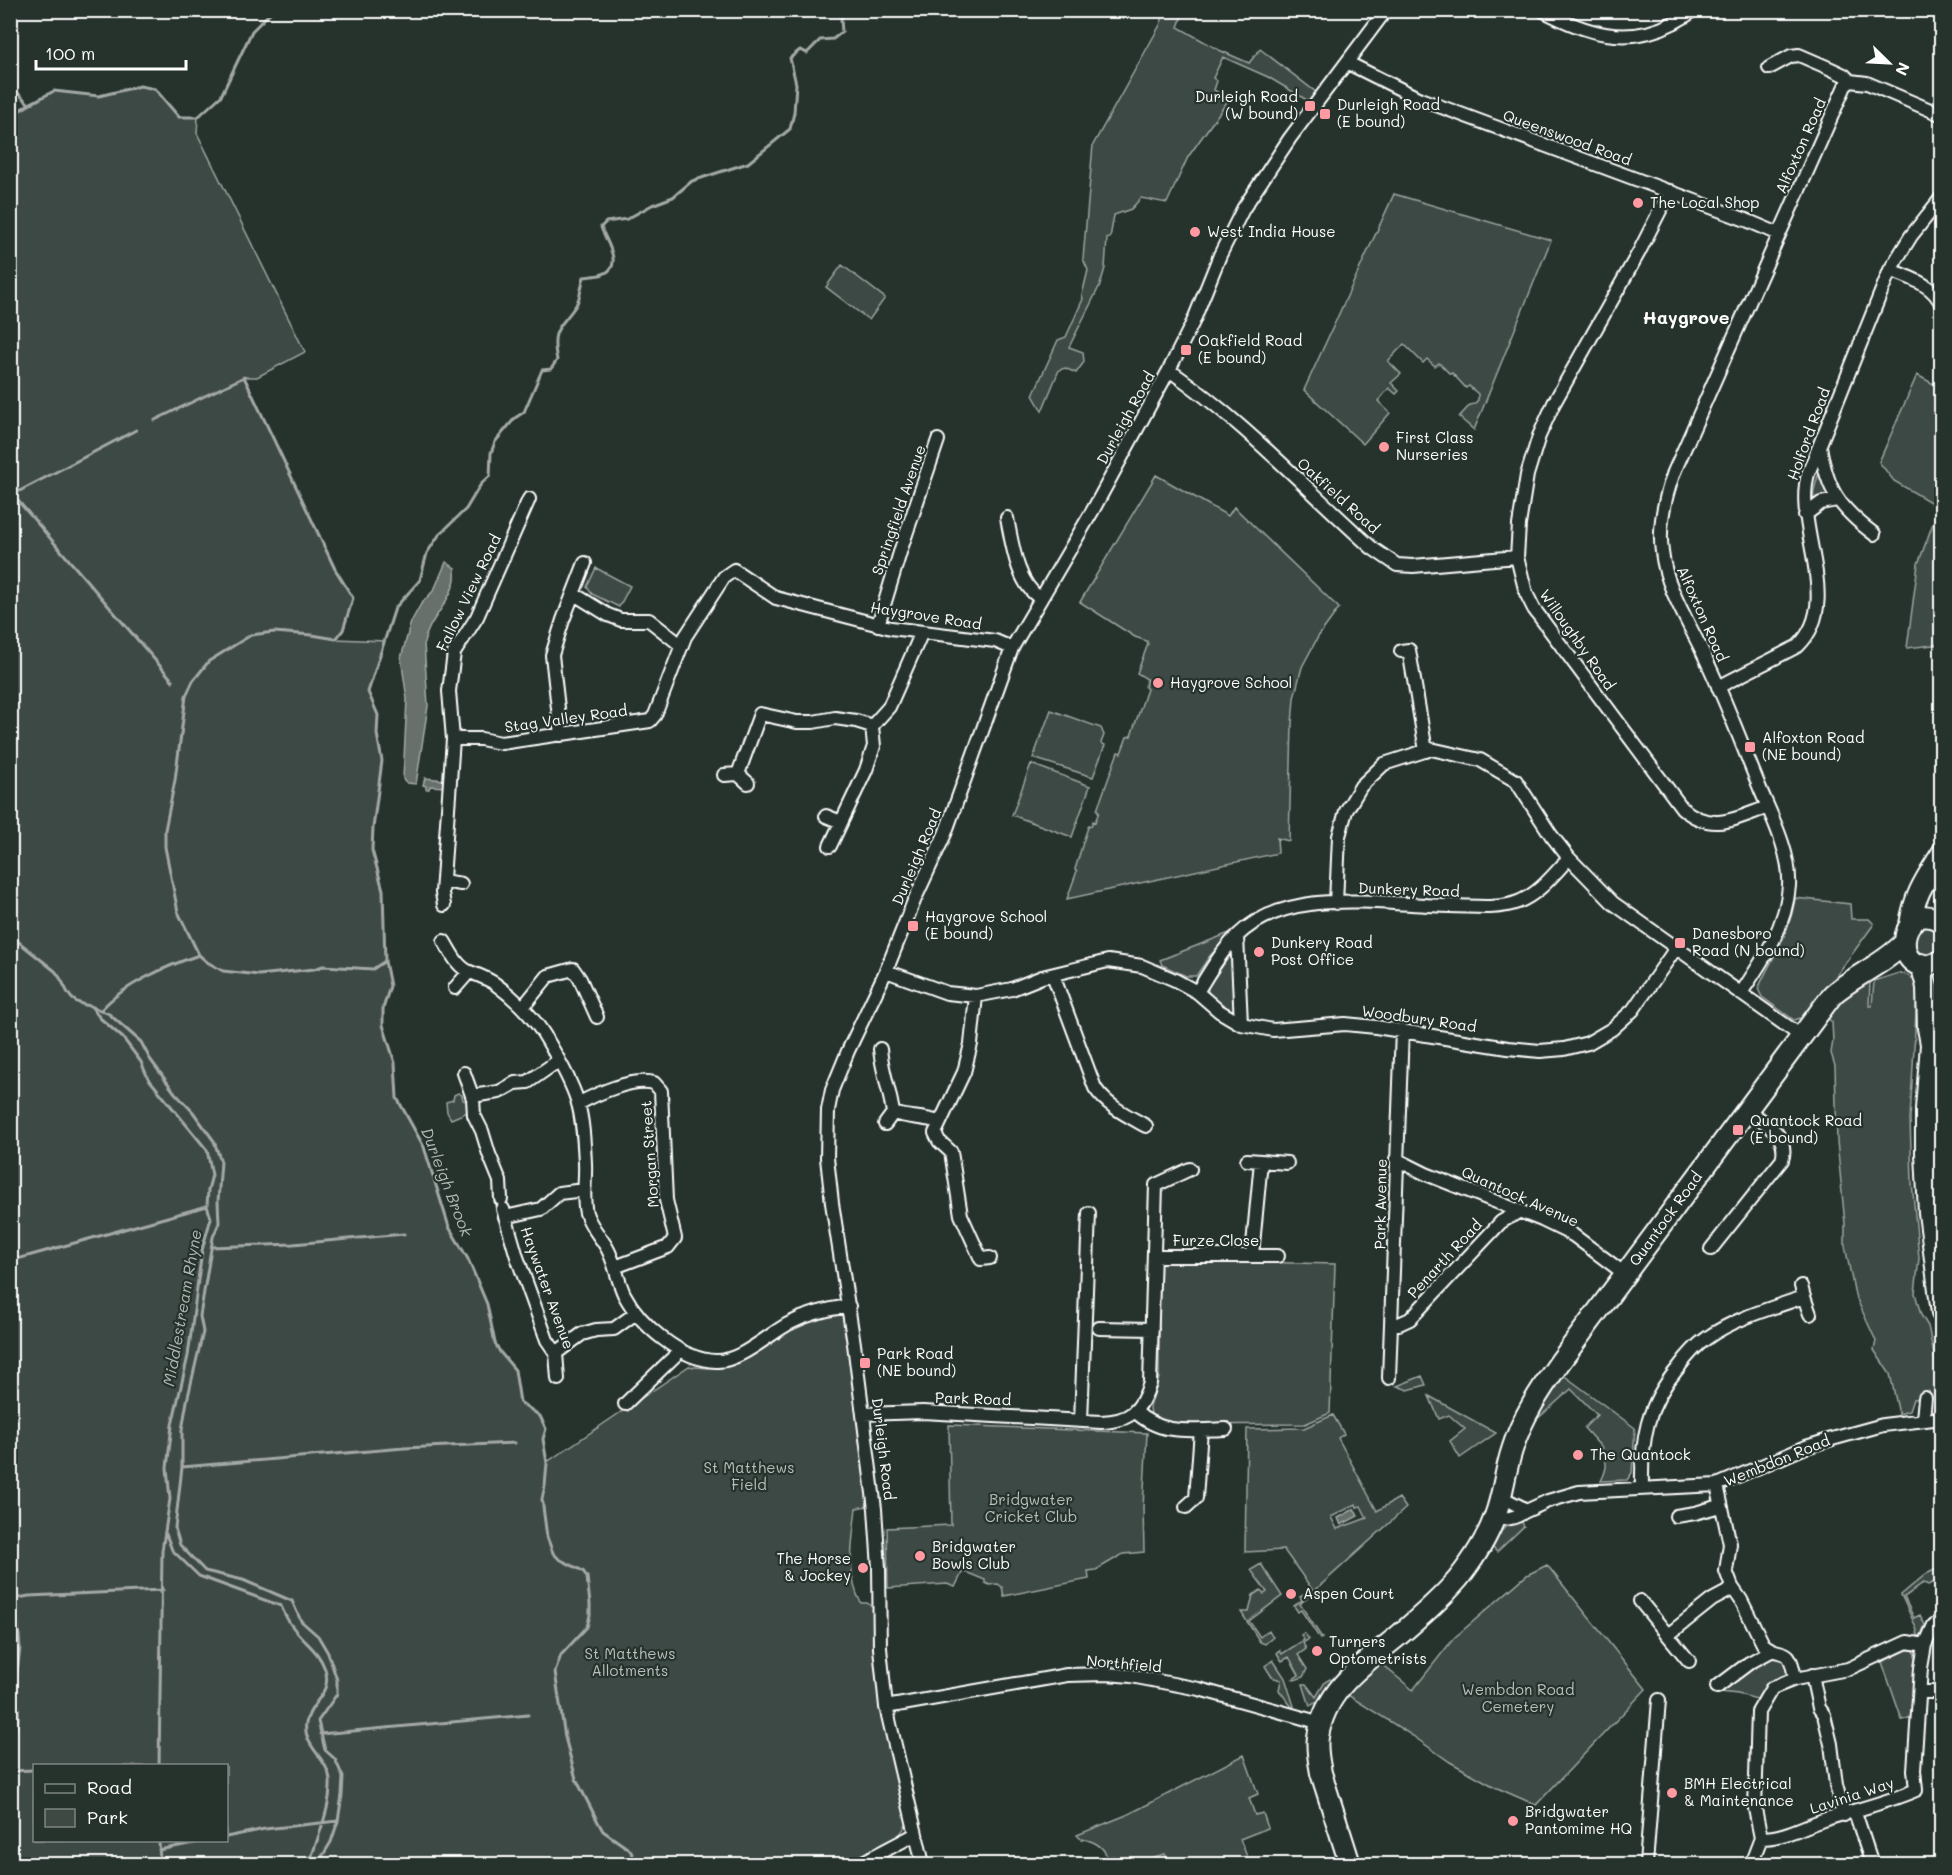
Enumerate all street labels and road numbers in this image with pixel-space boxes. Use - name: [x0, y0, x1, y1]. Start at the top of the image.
- street label: Alfoxton Road: [1770, 95, 1830, 196]
- street label: Queenswood Road: [1500, 105, 1634, 170]
- street label: Durleigh Road: [1091, 368, 1159, 467]
- street label: Holford Road: [1782, 385, 1834, 483]
- street label: Springfield Avenue: [866, 442, 930, 577]
- street label: Oakfield Road: [1293, 453, 1384, 538]
- street label: Fallow View Road: [431, 531, 505, 654]
- street label: Alfoxton Road: [1673, 563, 1733, 664]
- street label: Willoughby Road: [1535, 585, 1620, 694]
- street label: Haygrove Road: [869, 596, 983, 634]
- street label: Stag Valley Road: [503, 699, 629, 737]
- street label: Durleigh Road: [887, 805, 945, 908]
- street label: Dunkery Road: [1358, 877, 1460, 901]
- street label: Woodbury Road: [1360, 1000, 1478, 1036]
- street label: Morgan Street: [635, 1100, 663, 1208]
- street label: Park Avenue: [1369, 1158, 1391, 1250]
- street label: Quantock Avenue: [1459, 1161, 1582, 1231]
- street label: Quantock Road: [1624, 1167, 1706, 1270]
- street label: Penarth Road: [1403, 1215, 1486, 1302]
- street label: Haywater Avenue: [516, 1224, 579, 1352]
- street label: Furze Close: [1173, 1230, 1259, 1250]
- street label: Park Road: [935, 1387, 1011, 1409]
- street label: Durleigh Road: [868, 1397, 900, 1501]
- street label: Wembdon Road: [1721, 1430, 1833, 1490]
- street label: Northfield: [1086, 1650, 1163, 1676]
- street label: Lavinia Way: [1807, 1772, 1896, 1818]

